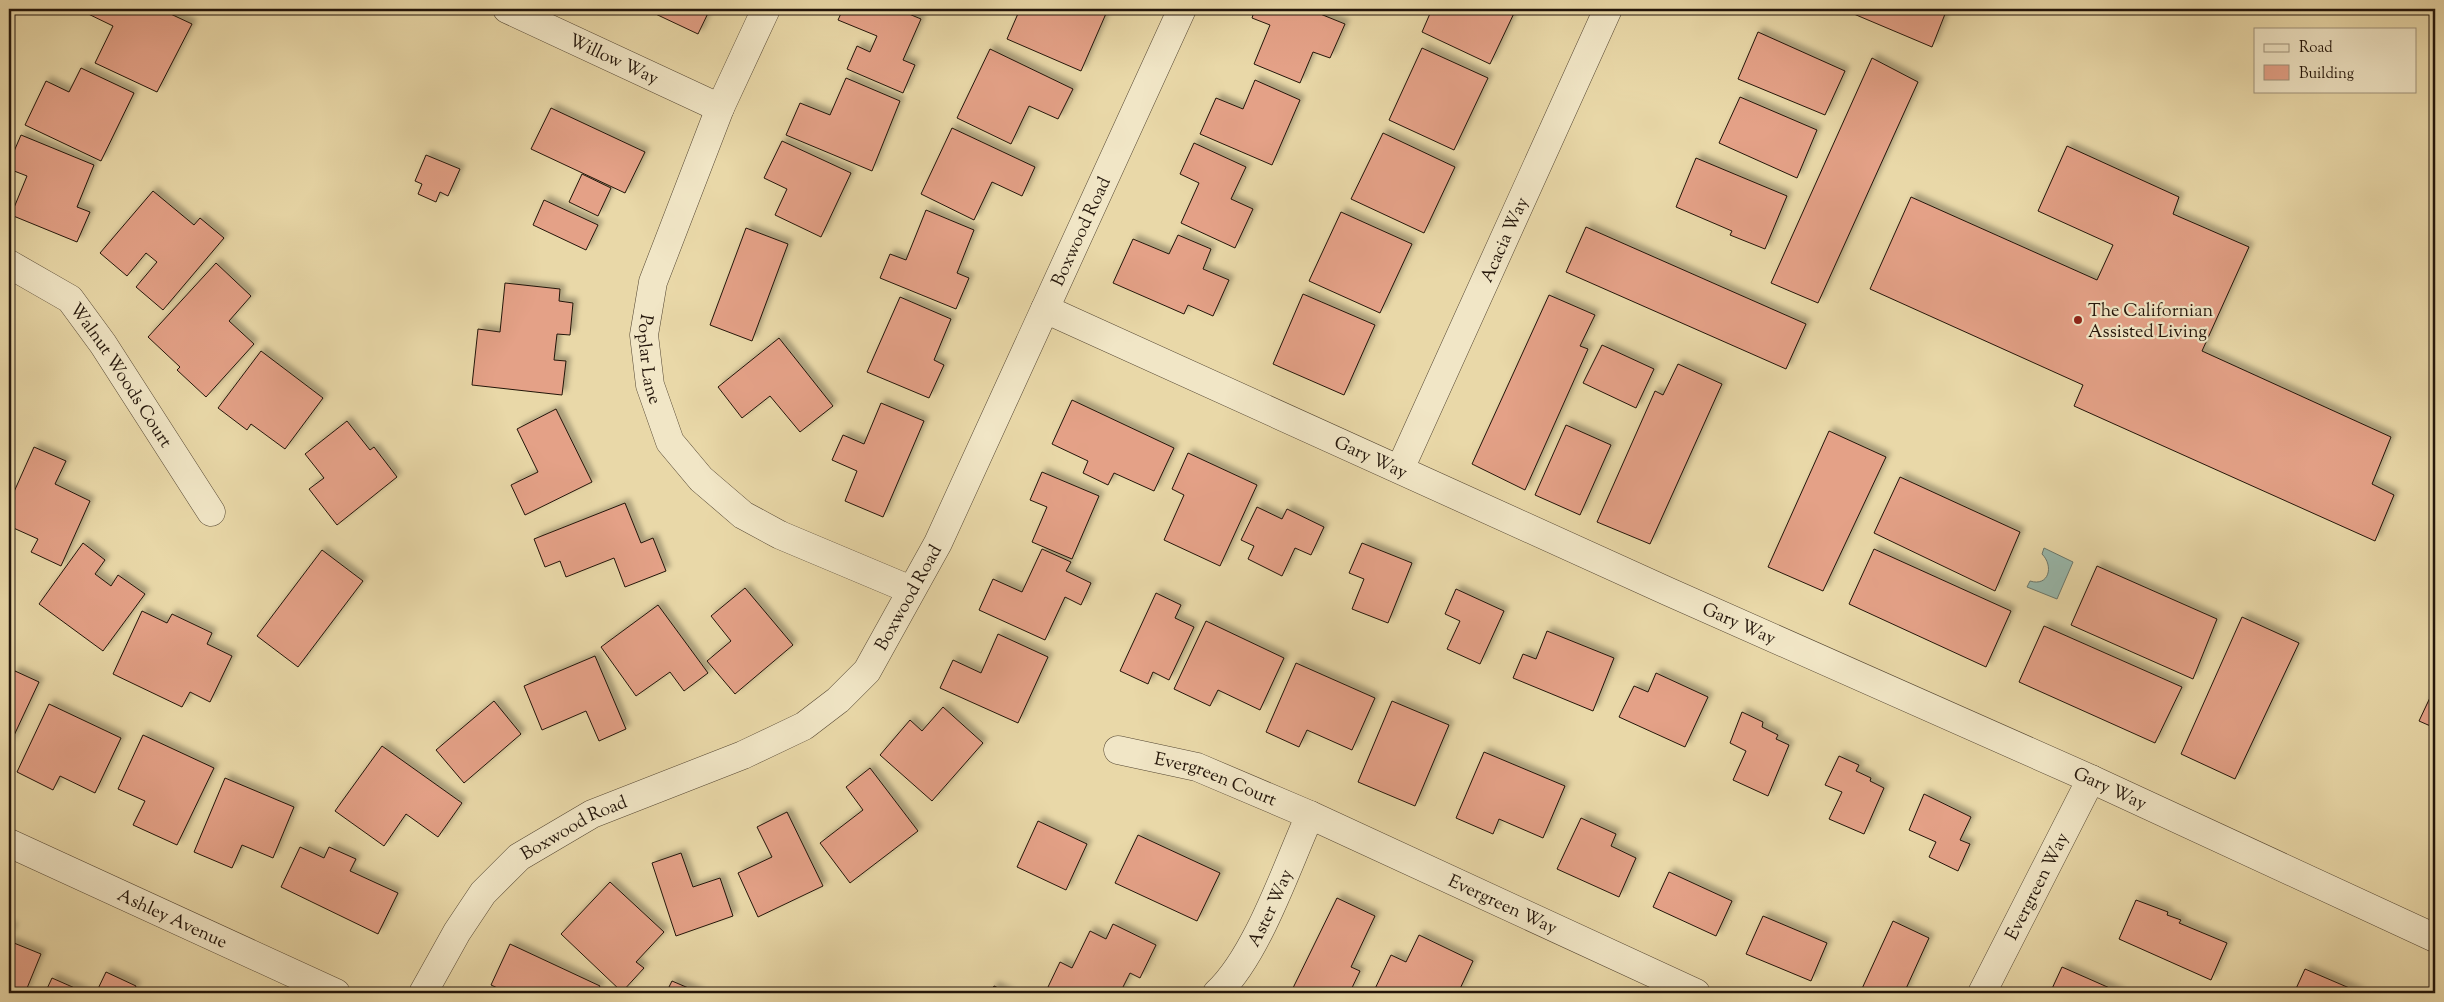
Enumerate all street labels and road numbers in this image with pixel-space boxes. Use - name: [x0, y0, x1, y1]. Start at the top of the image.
- street label: Willow Way: [564, 28, 662, 93]
- street label: Boxwood Road: [1046, 173, 1119, 291]
- street label: Acacia Way: [1475, 193, 1536, 287]
- street label: Walnut Woods Court: [62, 298, 177, 454]
- street label: Poplar Lane: [629, 312, 667, 408]
- street label: Gary Way: [1329, 431, 1411, 487]
- street label: Boxwood Road: [870, 541, 949, 656]
- street label: Gary Way: [1697, 597, 1780, 653]
- street label: Evergreen Court: [1152, 747, 1280, 814]
- street label: Gary Way: [2069, 762, 2150, 818]
- street label: Boxwood Road: [516, 790, 631, 868]
- street label: Evergreen Way: [2000, 829, 2077, 945]
- street label: Aster Way: [1242, 866, 1301, 952]
- street label: Evergreen Way: [1443, 869, 1561, 942]
- street label: Ashley Avenue: [113, 883, 231, 956]

